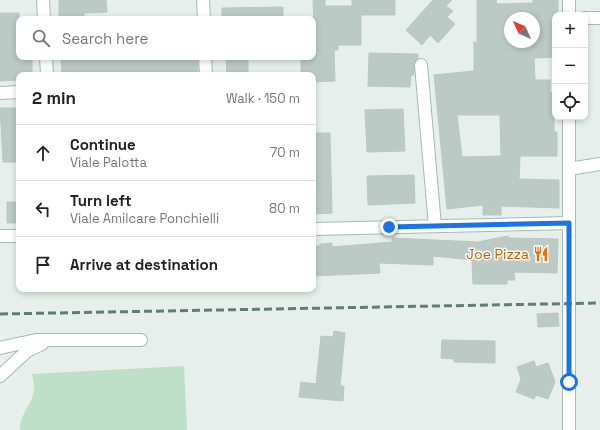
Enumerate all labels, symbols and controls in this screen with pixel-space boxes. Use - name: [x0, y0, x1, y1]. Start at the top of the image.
- north arrow: [504, 12, 540, 48]
- map controls: [552, 12, 588, 120]
- button: +: [552, 12, 588, 48]
- search box: [16, 16, 316, 60]
- icon: search: [30, 27, 52, 49]
- text: Search here: [62, 29, 148, 48]
- button: −: [552, 48, 588, 84]
- button: locate: [552, 84, 588, 120]
- text: 2 min: [32, 87, 76, 109]
- text: Walk · 150 m: [226, 90, 300, 107]
- text: Continue: [70, 135, 136, 154]
- icon: ahead: [32, 142, 54, 164]
- text: 70 m: [270, 144, 300, 161]
- text: Viale Palotta: [70, 154, 147, 171]
- text: Turn left: [70, 191, 132, 210]
- icon: left: [32, 198, 54, 220]
- text: 80 m: [269, 200, 300, 217]
- text: Viale Amilcare Ponchielli: [70, 210, 219, 227]
- route end: [380, 218, 398, 236]
- place label: Joe Pizza: [466, 245, 529, 263]
- restaurant icon: Joe Pizza: [532, 245, 550, 263]
- icon: arrive: [32, 254, 54, 276]
- text: Arrive at destination: [70, 255, 218, 274]
- route start: [560, 373, 578, 391]

